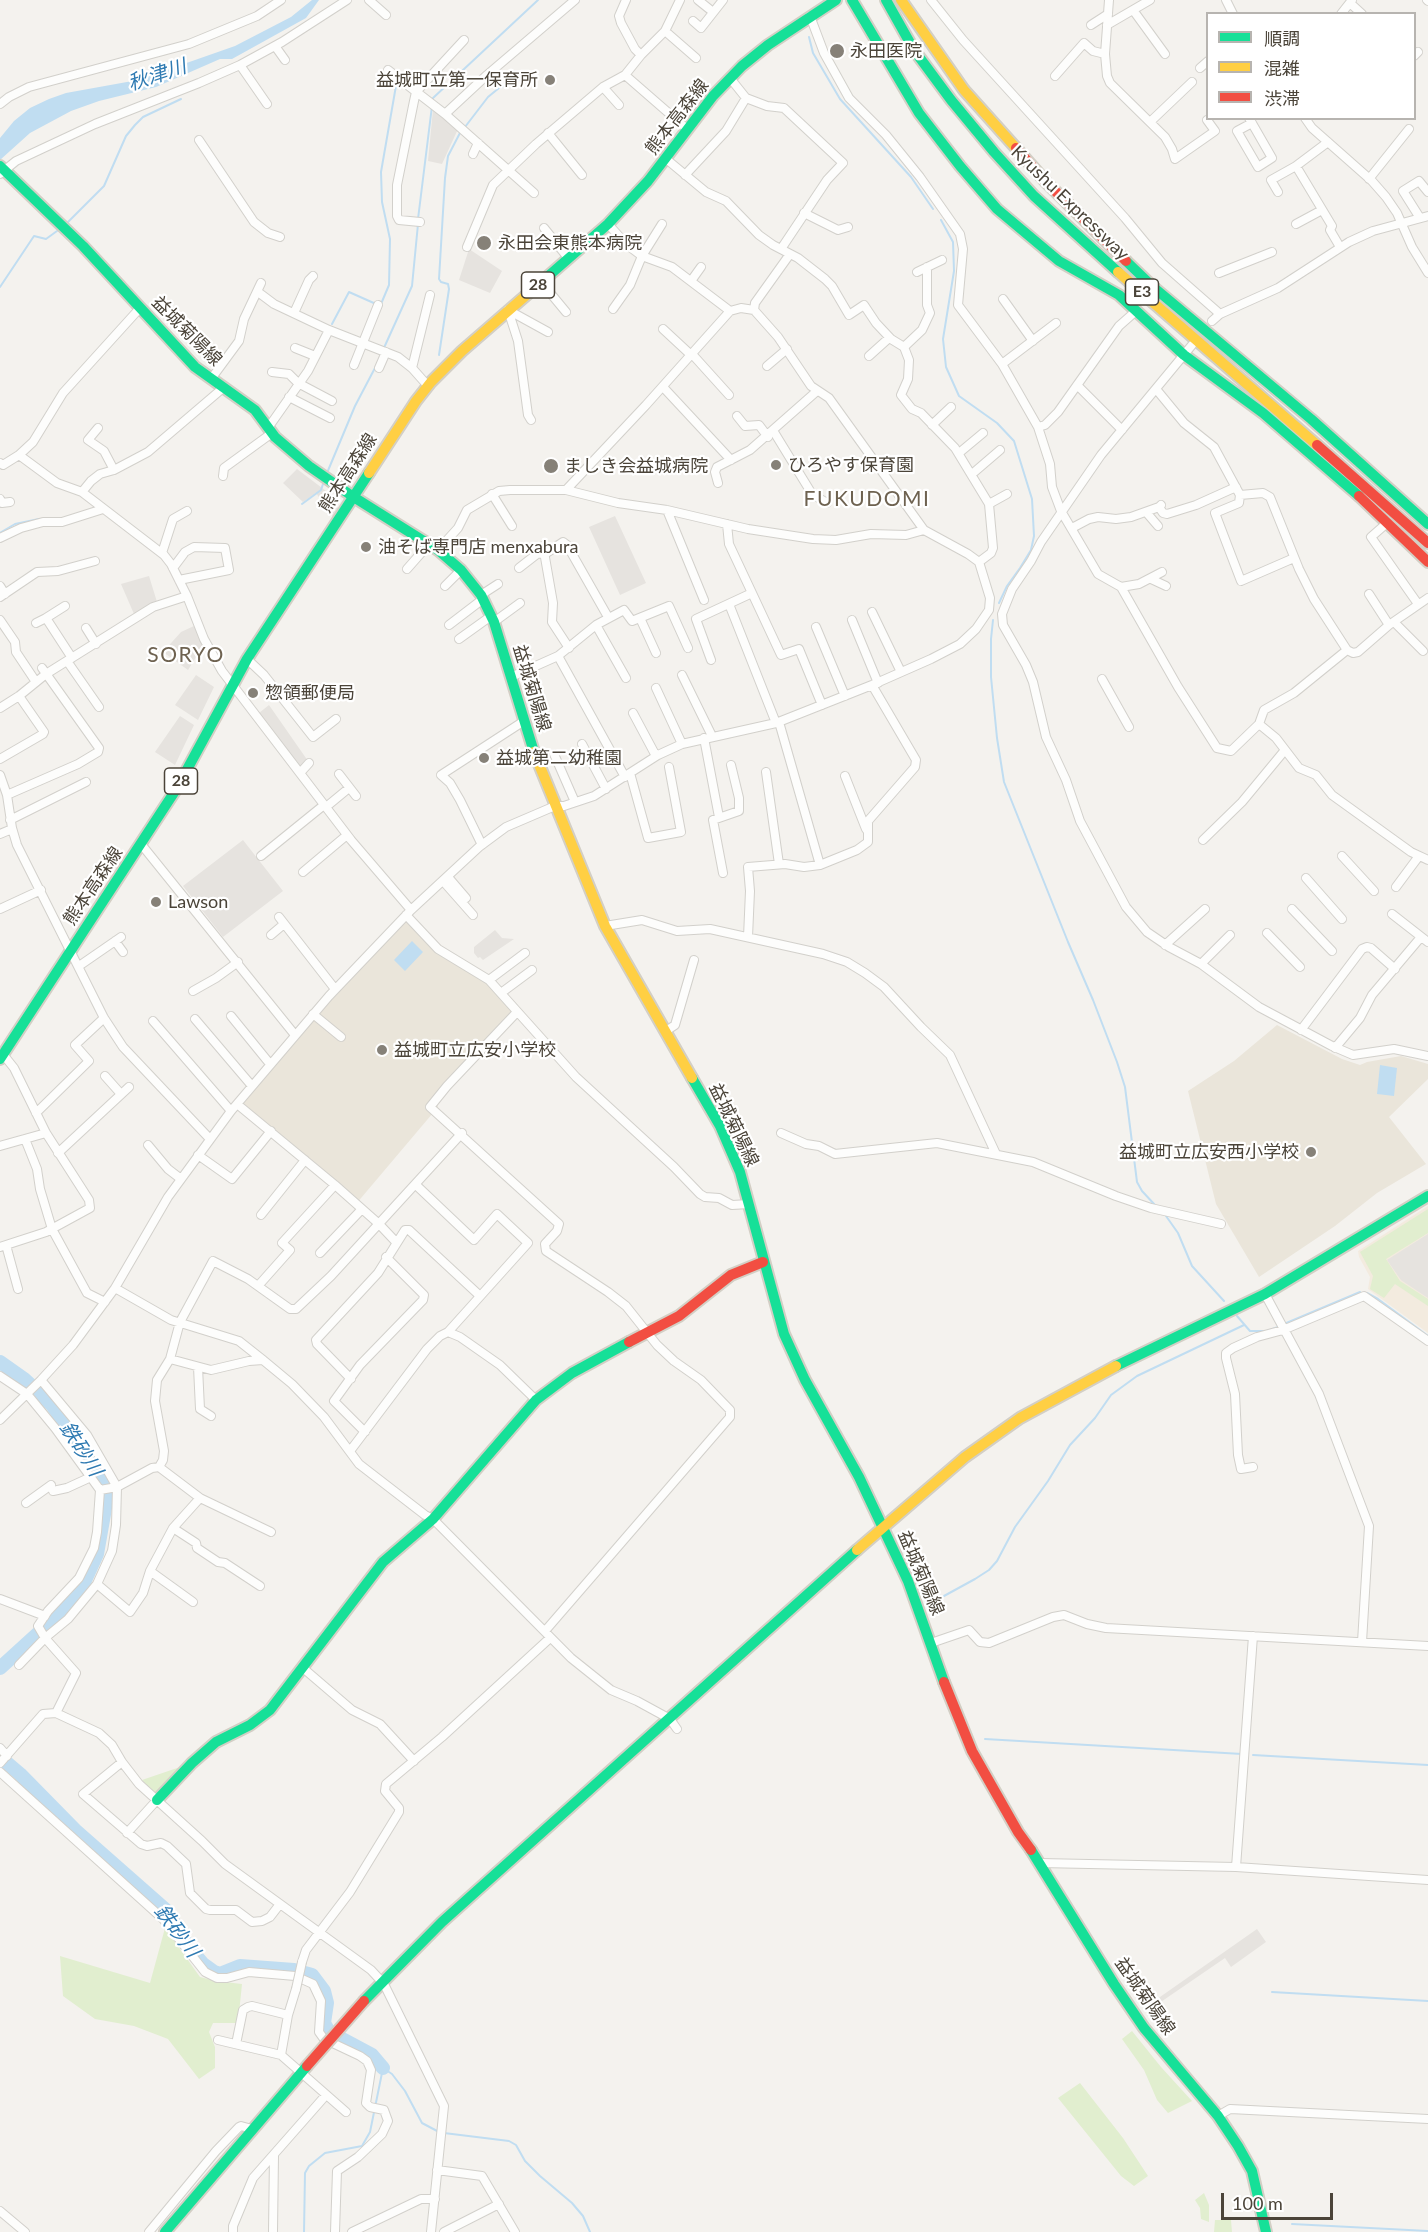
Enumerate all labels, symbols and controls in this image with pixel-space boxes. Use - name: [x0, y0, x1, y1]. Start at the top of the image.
- legend: [1206, 12, 1416, 120]
- text: 順調: [1264, 27, 1300, 49]
- place label: 永田医院: [850, 40, 922, 62]
- marker: 永田医院: [828, 42, 846, 60]
- water label: 秋津川: [125, 54, 189, 96]
- text: 混雑: [1264, 57, 1300, 79]
- place label: 益城町立第一保育所: [376, 69, 538, 91]
- marker: 益城町立第一保育所: [543, 73, 557, 87]
- street label: 熊本高森線: [641, 75, 713, 159]
- text: 渋滞: [1264, 87, 1300, 109]
- street label: Kyushu Expressway: [1007, 141, 1133, 265]
- place label: 永田会東熊本病院: [498, 232, 642, 254]
- marker: 永田会東熊本病院: [475, 234, 493, 252]
- road number: 28: [522, 272, 554, 298]
- road number: E3: [1126, 279, 1158, 305]
- street label: 益城菊陽線: [148, 292, 226, 370]
- street label: 熊本高森線: [314, 429, 382, 517]
- place label: ひろやす保育園: [788, 454, 914, 476]
- place label: ましき会益城病院: [564, 455, 708, 477]
- marker: ましき会益城病院: [542, 457, 560, 475]
- marker: ひろやす保育園: [769, 458, 783, 472]
- district label: FUKUDOMI: [804, 486, 930, 512]
- place label: 油そば専門店 menxabura: [378, 536, 578, 558]
- marker: 油そば専門店 menxabura: [359, 540, 373, 554]
- district label: SORYO: [147, 642, 225, 668]
- street label: 益城菊陽線: [509, 642, 555, 734]
- place label: 惣領郵便局: [265, 682, 355, 704]
- marker: 惣領郵便局: [246, 686, 260, 700]
- place label: 益城第二幼稚園: [496, 747, 622, 769]
- marker: 益城第二幼稚園: [477, 751, 491, 765]
- road number: 28: [164, 768, 198, 794]
- street label: 熊本高森線: [59, 843, 127, 929]
- place label: Lawson: [168, 891, 228, 913]
- marker: Lawson: [149, 895, 163, 909]
- place label: 益城町立広安小学校: [394, 1039, 556, 1061]
- marker: 益城町立広安小学校: [375, 1043, 389, 1057]
- street label: 益城菊陽線: [705, 1080, 763, 1170]
- place label: 益城町立広安西小学校: [1119, 1141, 1299, 1163]
- marker: 益城町立広安西小学校: [1304, 1145, 1318, 1159]
- water label: 鉄砂川: [55, 1417, 107, 1481]
- street label: 益城菊陽線: [893, 1527, 949, 1619]
- water label: 鉄砂川: [149, 1900, 205, 1962]
- street label: 益城菊陽線: [1110, 1953, 1180, 2039]
- scale bar: [1224, 2181, 1336, 2219]
- text: 100 m: [1232, 2192, 1283, 2214]

